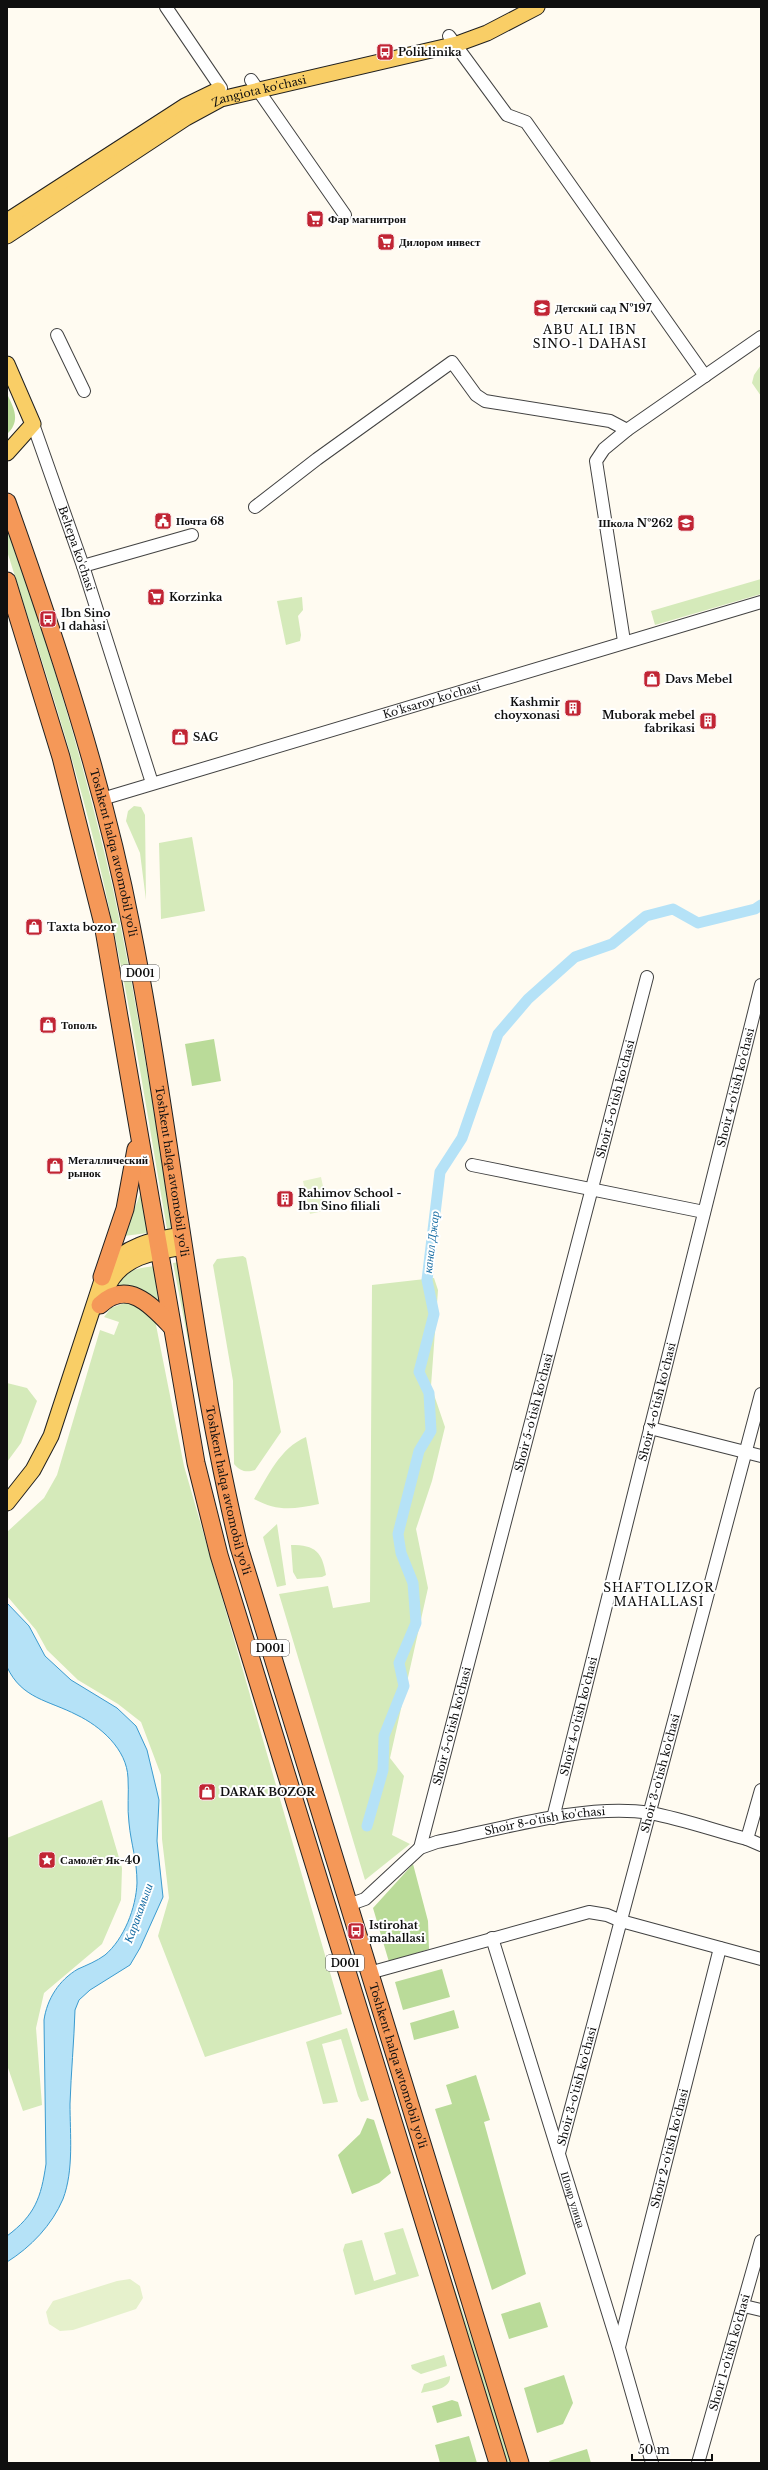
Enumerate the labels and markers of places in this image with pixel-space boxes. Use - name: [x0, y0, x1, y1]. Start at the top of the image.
- bus stop icon: Poliklinika: [375, 42, 395, 62]
- place label: Poliklinika: [398, 45, 462, 59]
- supermarket icon: Фар магнитрон: [305, 209, 325, 229]
- place label: Фар магнитрон: [328, 212, 407, 226]
- supermarket icon: Дилором инвест: [376, 232, 396, 252]
- place label: Дилором инвест: [399, 235, 481, 249]
- school or university icon: Детский сад №197: [532, 298, 552, 318]
- place label: Детский сад №197: [555, 301, 652, 315]
- public building icon: Почта 68: [153, 511, 173, 531]
- school or university icon: Школа №262: [676, 513, 696, 533]
- place label: Почта 68: [176, 514, 224, 528]
- place label: Школа №262: [598, 516, 673, 530]
- supermarket icon: Korzinka: [146, 587, 166, 607]
- place label: Korzinka: [169, 590, 223, 604]
- place label: Ibn Sino 1 dahasi: [61, 606, 111, 633]
- bus stop icon: Ibn Sino 1 dahasi: [38, 609, 58, 629]
- shop icon: Davs Mebel: [642, 669, 662, 689]
- place label: Davs Mebel: [665, 672, 732, 686]
- place label: Kashmir choyxonasi: [494, 695, 561, 722]
- building icon: Kashmir choyxonasi: [563, 698, 583, 718]
- place label: Muborak mebel fabrikasi: [602, 708, 695, 735]
- building icon: Muborak mebel fabrikasi: [698, 711, 718, 731]
- shop icon: SAG: [170, 727, 190, 747]
- place label: SAG: [193, 730, 219, 744]
- shop icon: Taxta bozor: [24, 917, 44, 937]
- place label: Taxta bozor: [47, 920, 117, 934]
- shop icon: Тополь: [38, 1015, 58, 1035]
- place label: Тополь: [61, 1018, 97, 1032]
- place label: Металлический рынок: [68, 1153, 149, 1180]
- shop icon: Металлический рынок: [45, 1156, 65, 1176]
- place label: Rahimov School - Ibn Sino filiali: [298, 1186, 401, 1213]
- building icon: Rahimov School - Ibn Sino filiali: [275, 1189, 295, 1209]
- shop icon: DARAK BOZOR: [197, 1782, 217, 1802]
- place label: DARAK BOZOR: [220, 1785, 316, 1799]
- place icon: Самолёт Як-40: [37, 1850, 57, 1870]
- place label: Самолёт Як-40: [60, 1853, 140, 1867]
- place label: Istirohat mahallasi: [369, 1918, 425, 1945]
- bus stop icon: Istirohat mahallasi: [346, 1921, 366, 1941]

